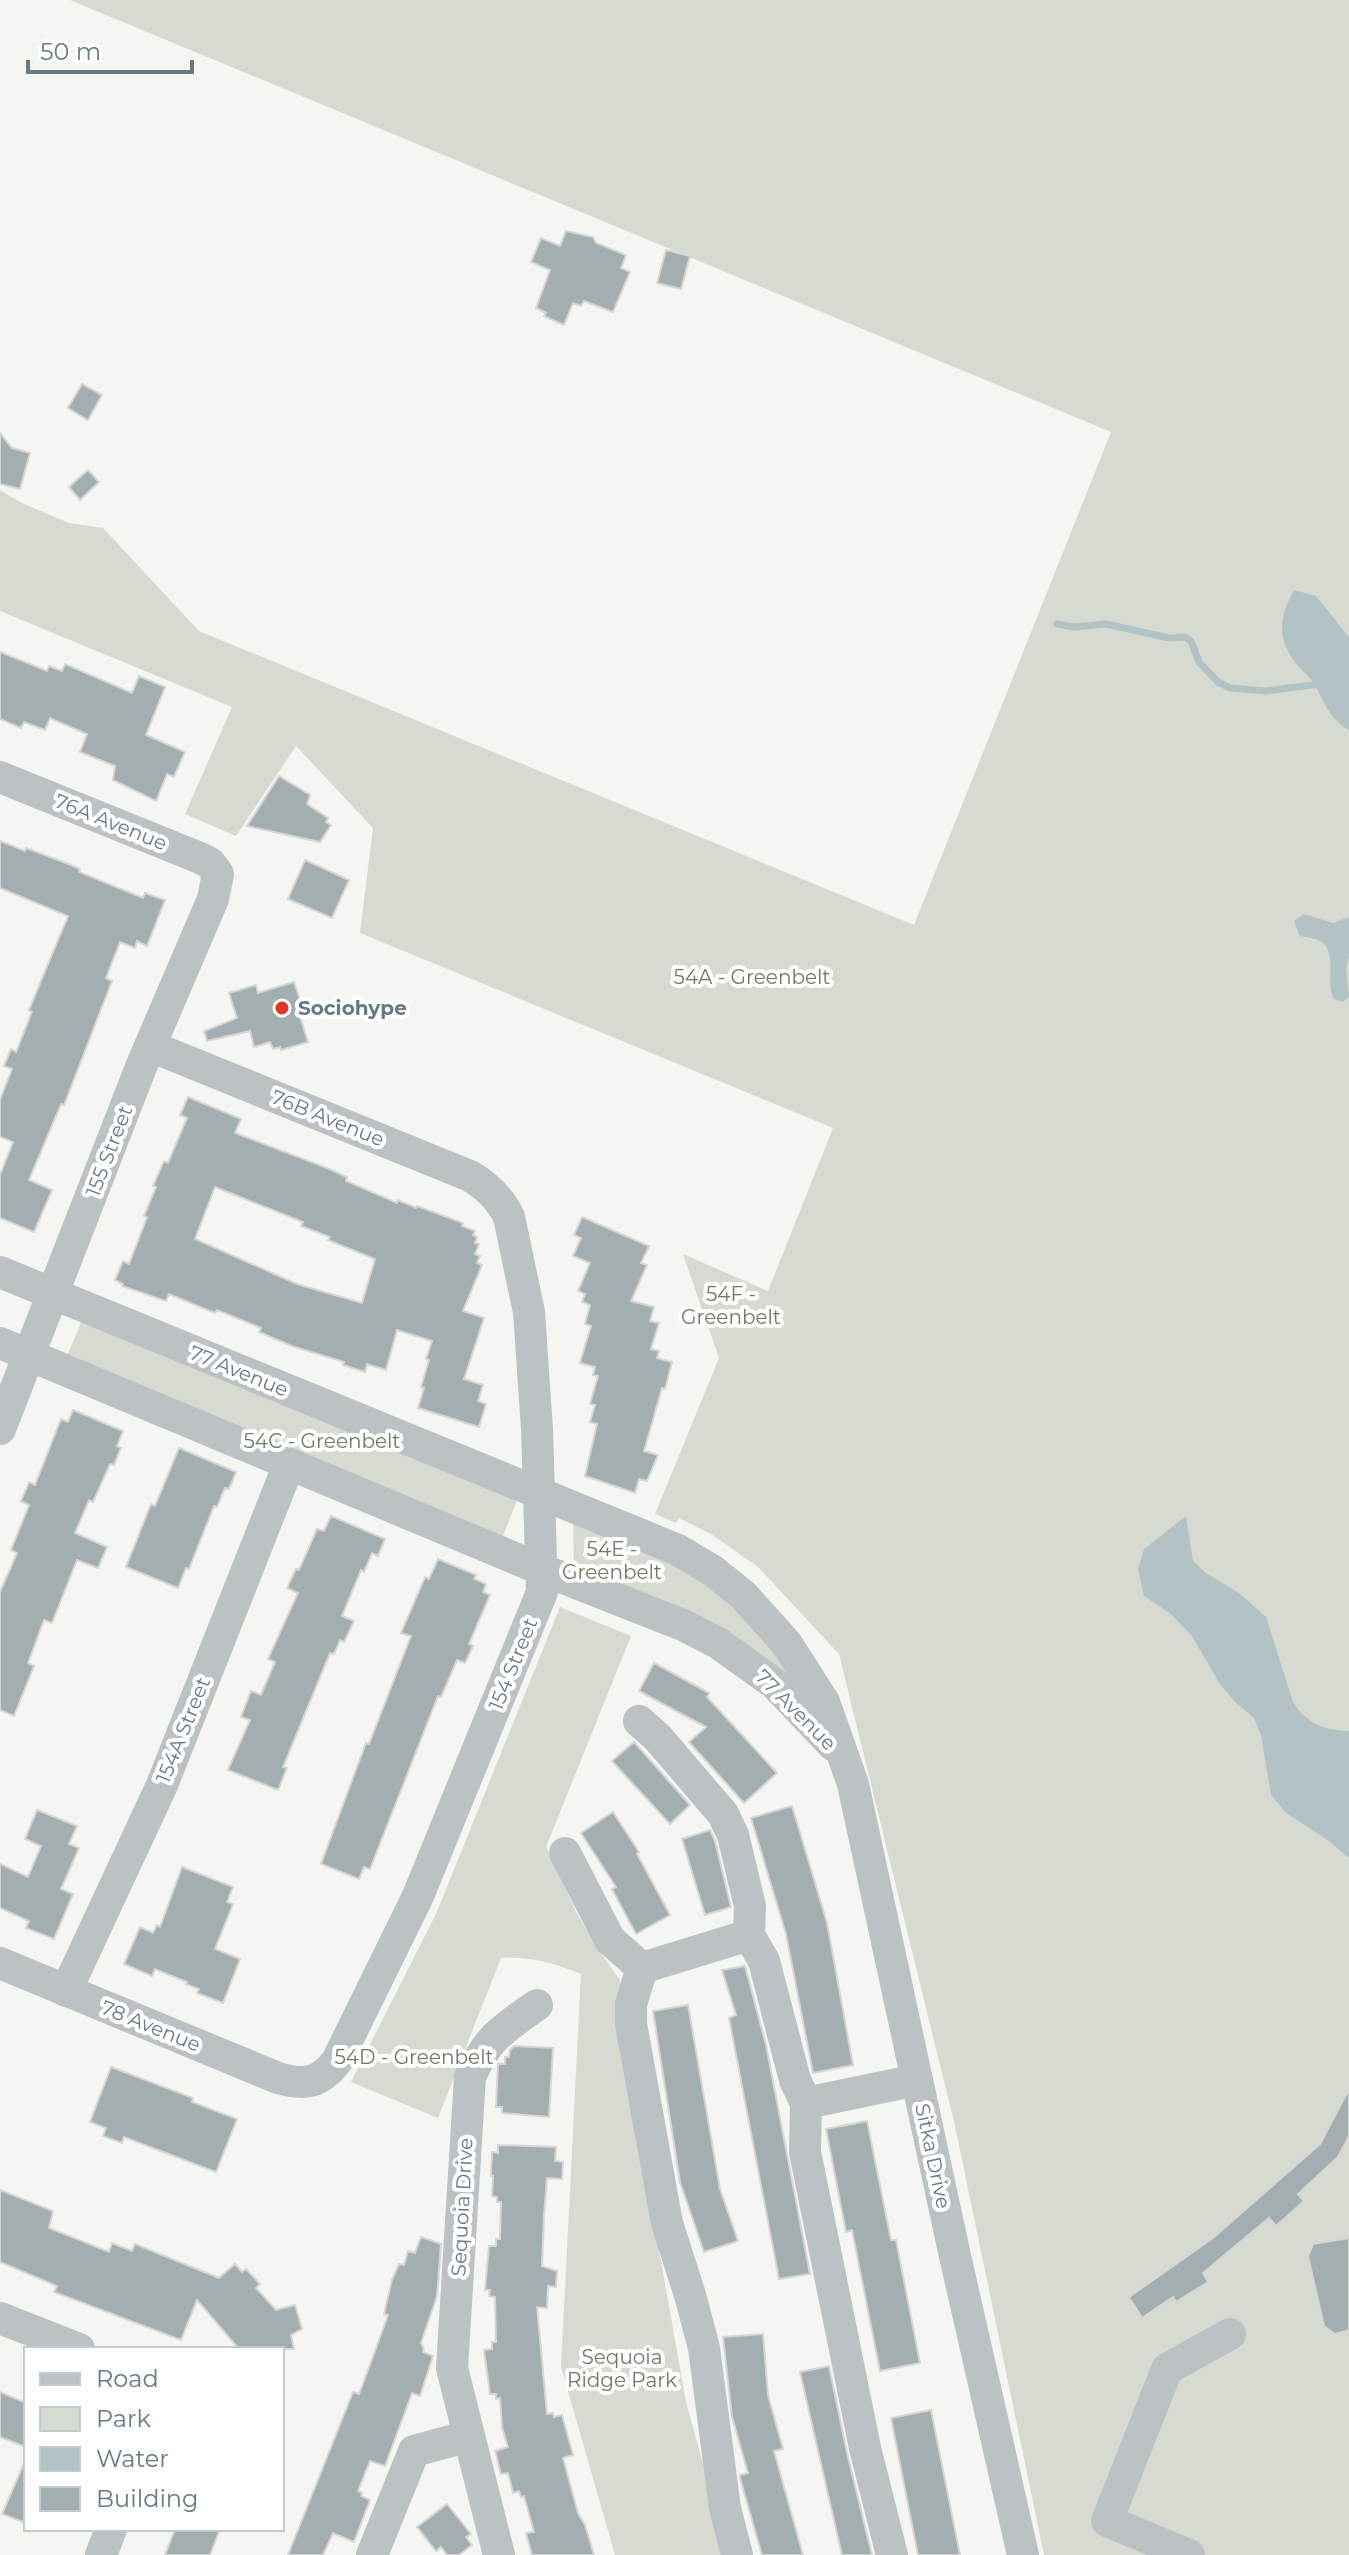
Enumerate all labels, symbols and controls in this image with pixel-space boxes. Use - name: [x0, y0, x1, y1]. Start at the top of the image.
- scale bar: [28, 24, 192, 74]
- text: 50 m: [40, 37, 101, 66]
- street label: 76A Avenue: [51, 789, 171, 855]
- park label: 54A - Greenbelt: [674, 965, 830, 989]
- place label: Sociohype: [298, 996, 407, 1020]
- marker: Sociohype: [273, 999, 291, 1017]
- street label: 76B Avenue: [268, 1085, 388, 1151]
- street label: 155 Street: [81, 1102, 137, 1200]
- park label: 54F - Greenbelt: [681, 1282, 781, 1329]
- street label: 77 Avenue: [186, 1340, 292, 1402]
- park label: 54C - Greenbelt: [244, 1429, 400, 1453]
- park label: 54E - Greenbelt: [562, 1537, 662, 1584]
- street label: 154 Street: [484, 1614, 542, 1714]
- street label: 77 Avenue: [751, 1665, 841, 1755]
- street label: 154A Street: [151, 1674, 215, 1786]
- street label: 78 Avenue: [98, 1995, 204, 2057]
- park label: 54D - Greenbelt: [334, 2045, 494, 2069]
- street label: Sitka Drive: [910, 2101, 956, 2211]
- street label: Sequoia Drive: [446, 2137, 478, 2277]
- park label: Sequoia Ridge Park: [567, 2345, 677, 2392]
- legend: [24, 2347, 284, 2531]
- text: Road: [96, 2364, 159, 2393]
- text: Park: [96, 2404, 151, 2433]
- text: Water: [96, 2444, 169, 2473]
- text: Building: [96, 2484, 199, 2513]

